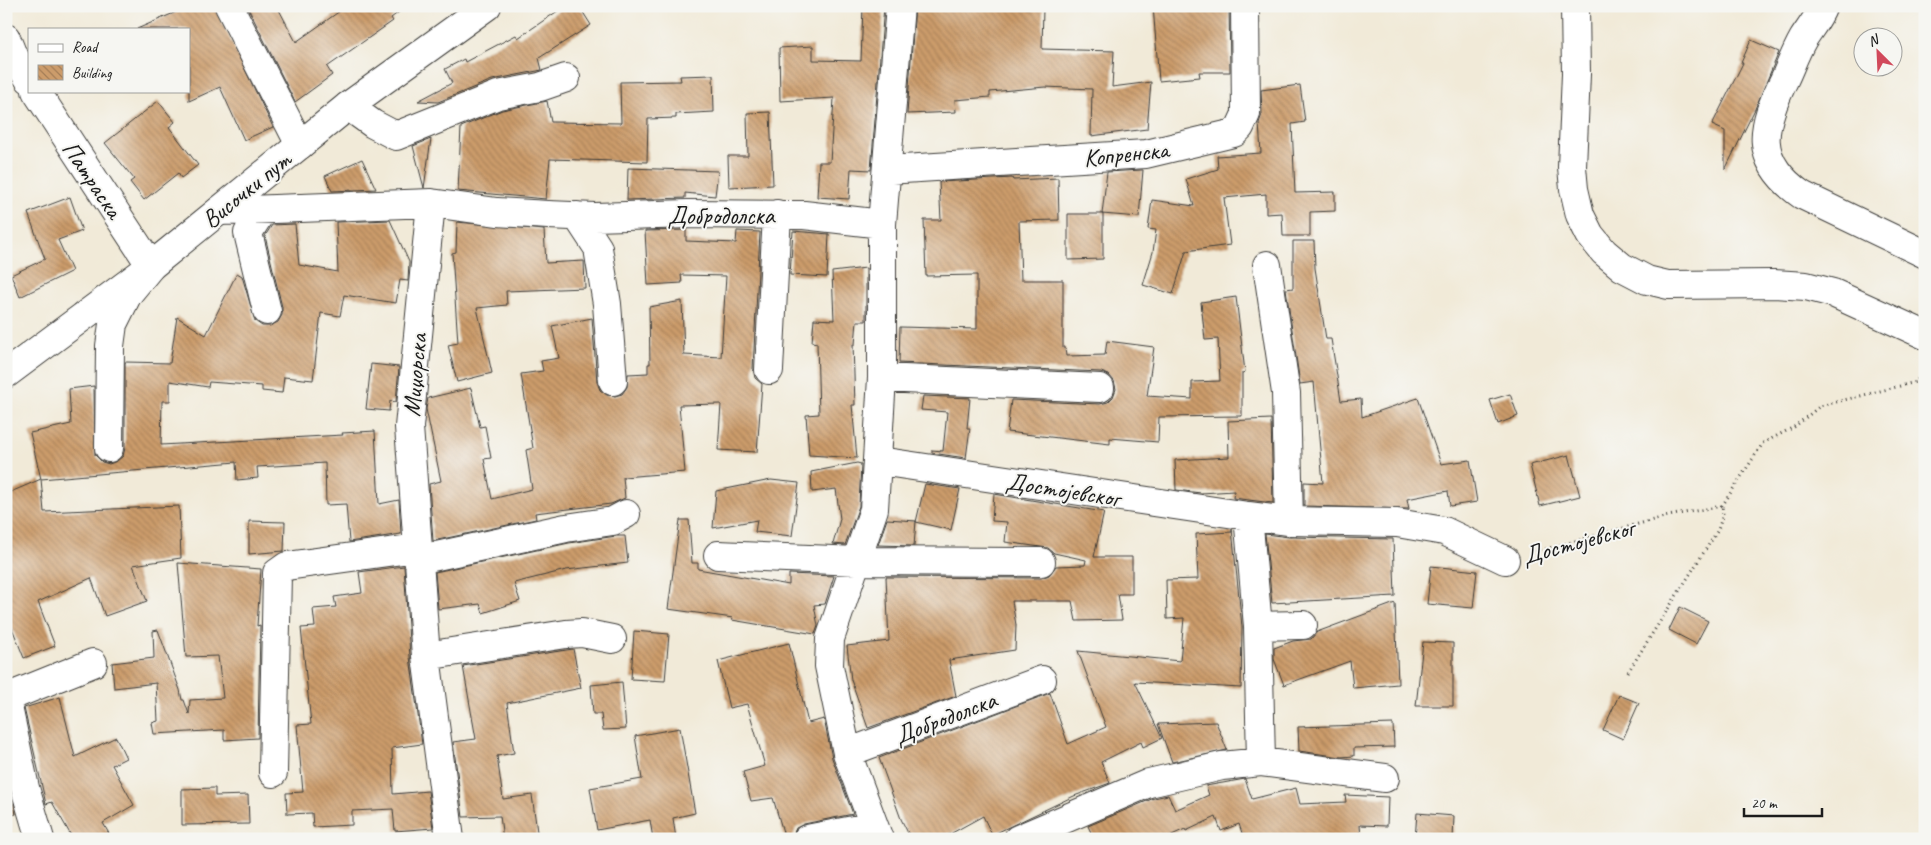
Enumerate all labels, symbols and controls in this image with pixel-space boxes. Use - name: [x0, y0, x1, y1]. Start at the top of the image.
- legend: [28, 28, 190, 92]
- north arrow: [1854, 28, 1904, 78]
- text: N: [1865, 30, 1882, 50]
- text: Road: [72, 38, 99, 57]
- text: Building: [72, 64, 112, 83]
- street label: Копренска: [1082, 133, 1173, 174]
- street label: Патраска: [55, 135, 131, 227]
- street label: Височки пут: [195, 143, 299, 236]
- street label: Добродолска: [667, 200, 777, 232]
- street label: Миџорска: [395, 331, 435, 418]
- street label: Достојевског: [1004, 465, 1125, 515]
- street label: Достојевског: [1519, 511, 1641, 572]
- street label: Добродолска: [890, 683, 1003, 752]
- scale bar: [1744, 785, 1821, 817]
- text: 20 m: [1751, 794, 1778, 813]

